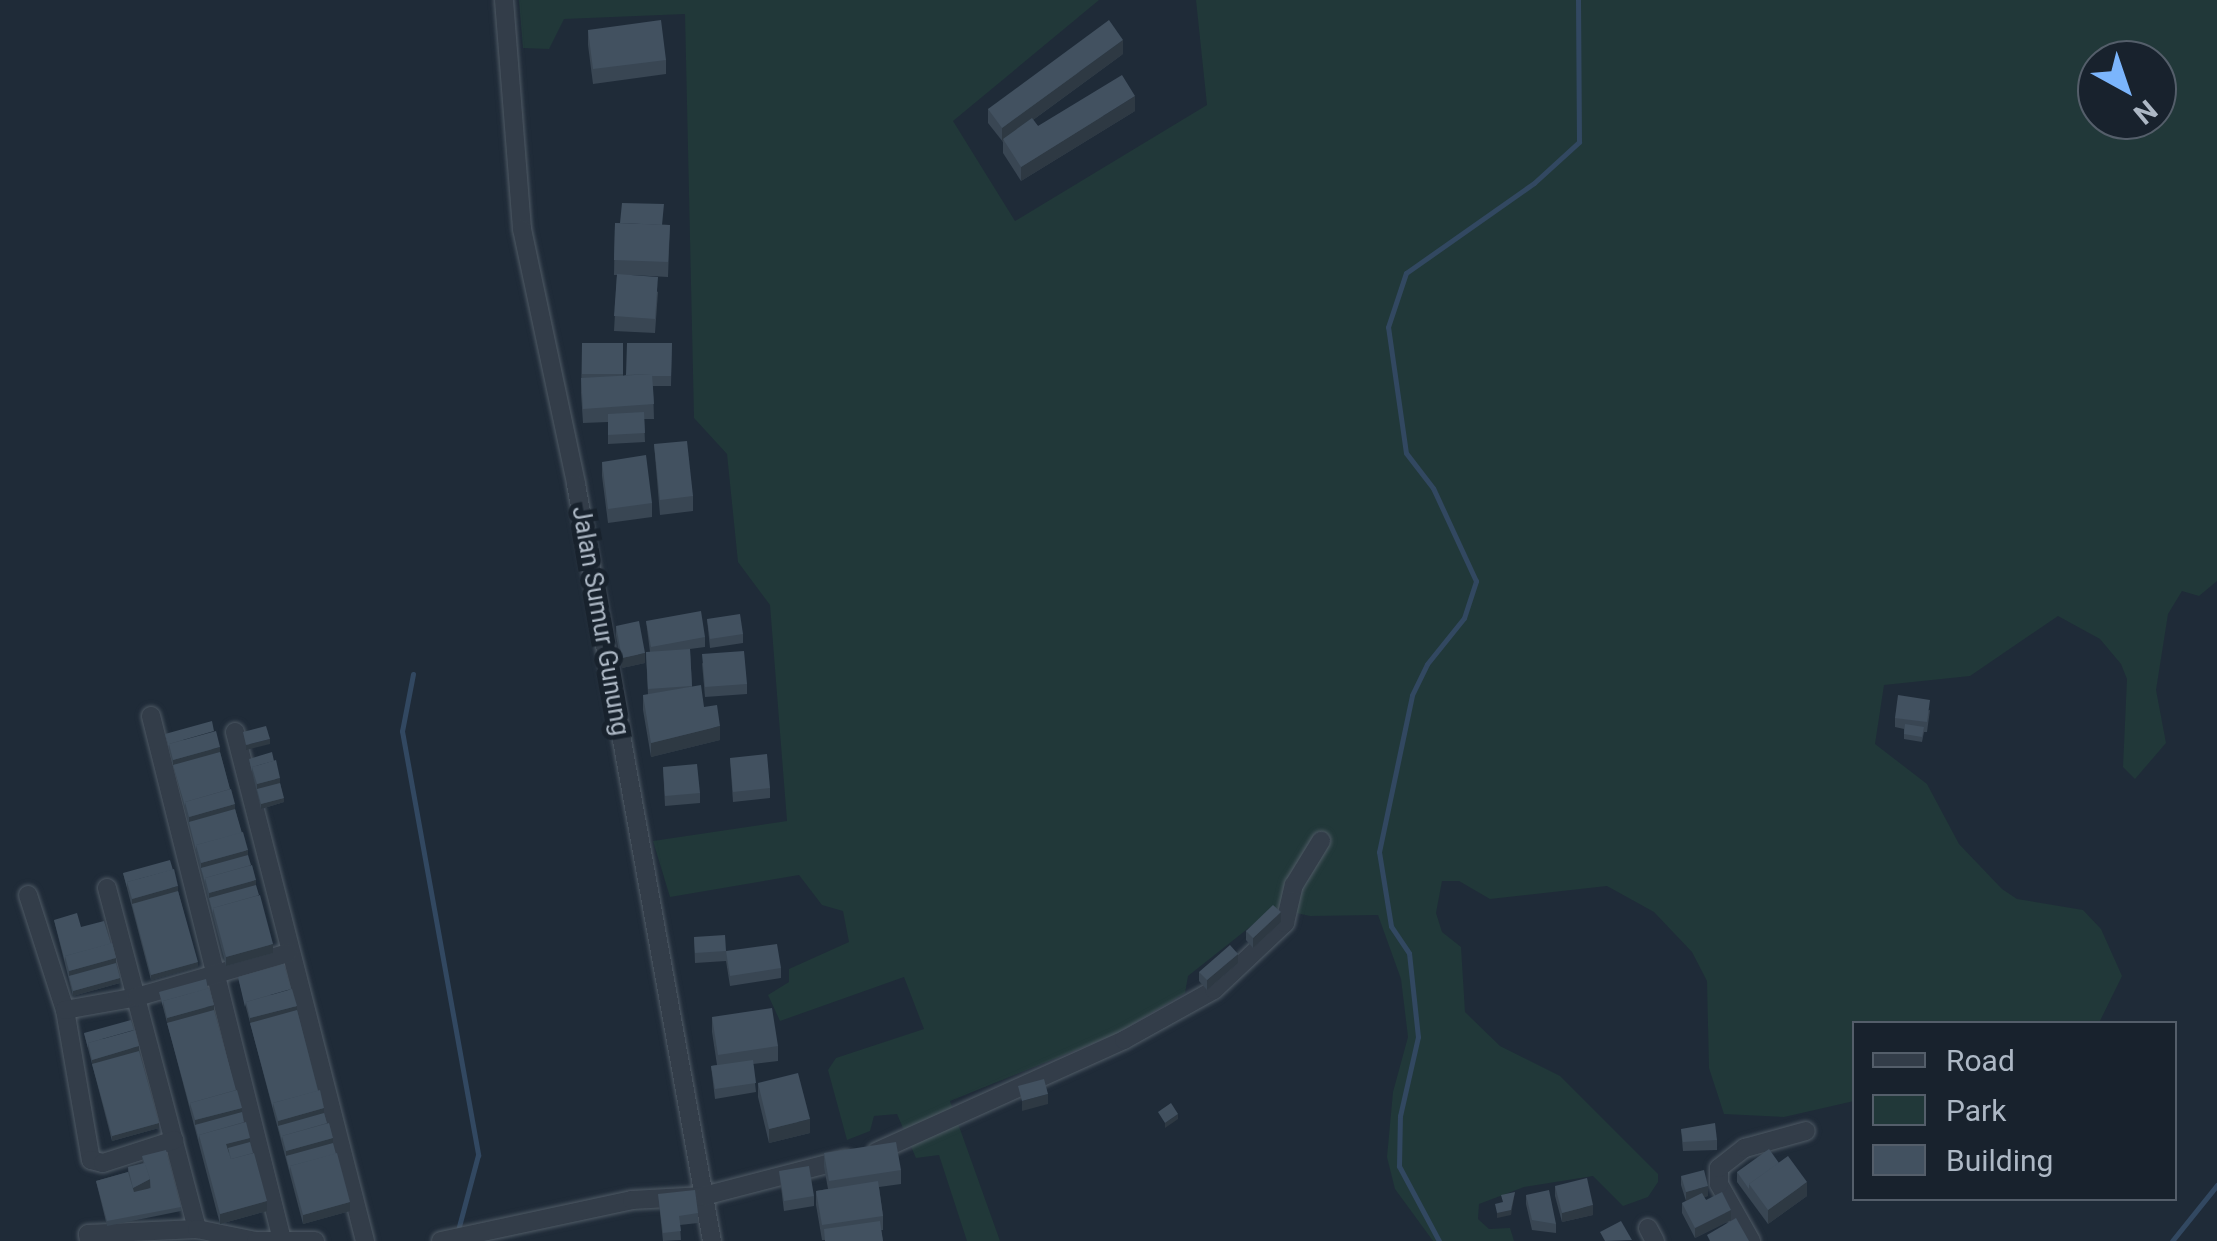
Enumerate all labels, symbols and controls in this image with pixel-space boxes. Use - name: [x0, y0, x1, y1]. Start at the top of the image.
- north arrow: [2077, 40, 2177, 140]
- text: N: [2127, 93, 2164, 131]
- street label: Jalan Sumur Gunung: [565, 504, 635, 738]
- legend: [1852, 1021, 2177, 1201]
- text: Road: [1946, 1043, 2015, 1078]
- text: Park: [1946, 1093, 2006, 1128]
- text: Building: [1946, 1143, 2053, 1178]

